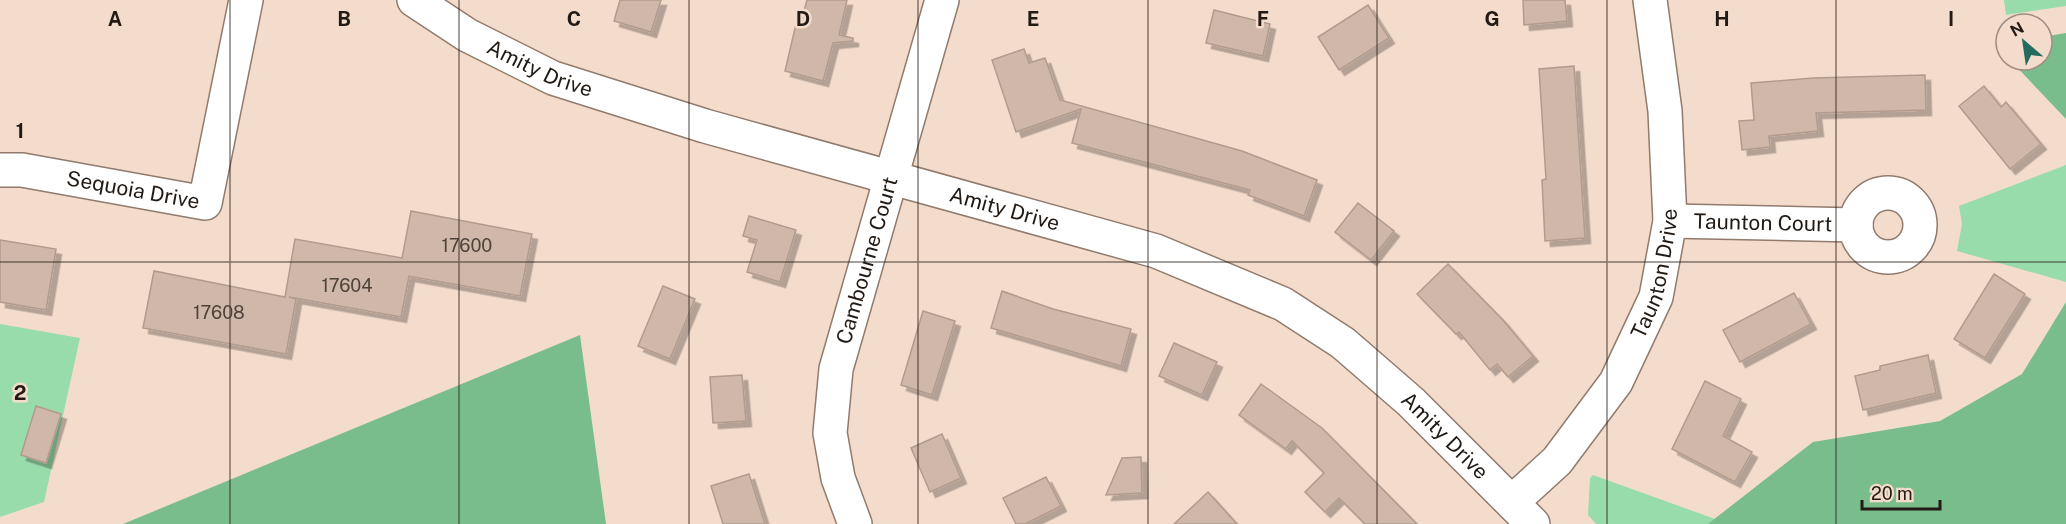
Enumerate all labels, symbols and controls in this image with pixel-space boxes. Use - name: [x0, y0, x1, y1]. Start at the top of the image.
- text: A: [108, 7, 122, 31]
- text: B: [337, 7, 351, 31]
- text: C: [567, 7, 581, 31]
- text: D: [796, 7, 810, 31]
- text: E: [1027, 7, 1039, 31]
- text: F: [1257, 7, 1269, 31]
- text: G: [1484, 7, 1500, 31]
- text: H: [1714, 7, 1730, 31]
- text: I: [1948, 7, 1954, 31]
- north arrow: [1994, 12, 2054, 72]
- text: N: [2007, 18, 2027, 41]
- street label: Amity Drive: [483, 34, 596, 102]
- text: 1: [16, 119, 24, 143]
- street label: Sequoia Drive: [65, 165, 202, 214]
- street label: Cambourne Court: [831, 174, 903, 347]
- street label: Amity Drive: [947, 181, 1063, 236]
- street label: Taunton Drive: [1625, 208, 1682, 342]
- street label: Taunton Court: [1693, 209, 1833, 236]
- house number: 17600: [442, 235, 492, 256]
- house number: 17604: [321, 275, 373, 296]
- house number: 17608: [193, 302, 245, 323]
- text: 2: [14, 381, 26, 405]
- street label: Amity Drive: [1396, 386, 1494, 484]
- scale bar: [1862, 473, 1940, 511]
- text: 20 m: [1871, 483, 1913, 504]

